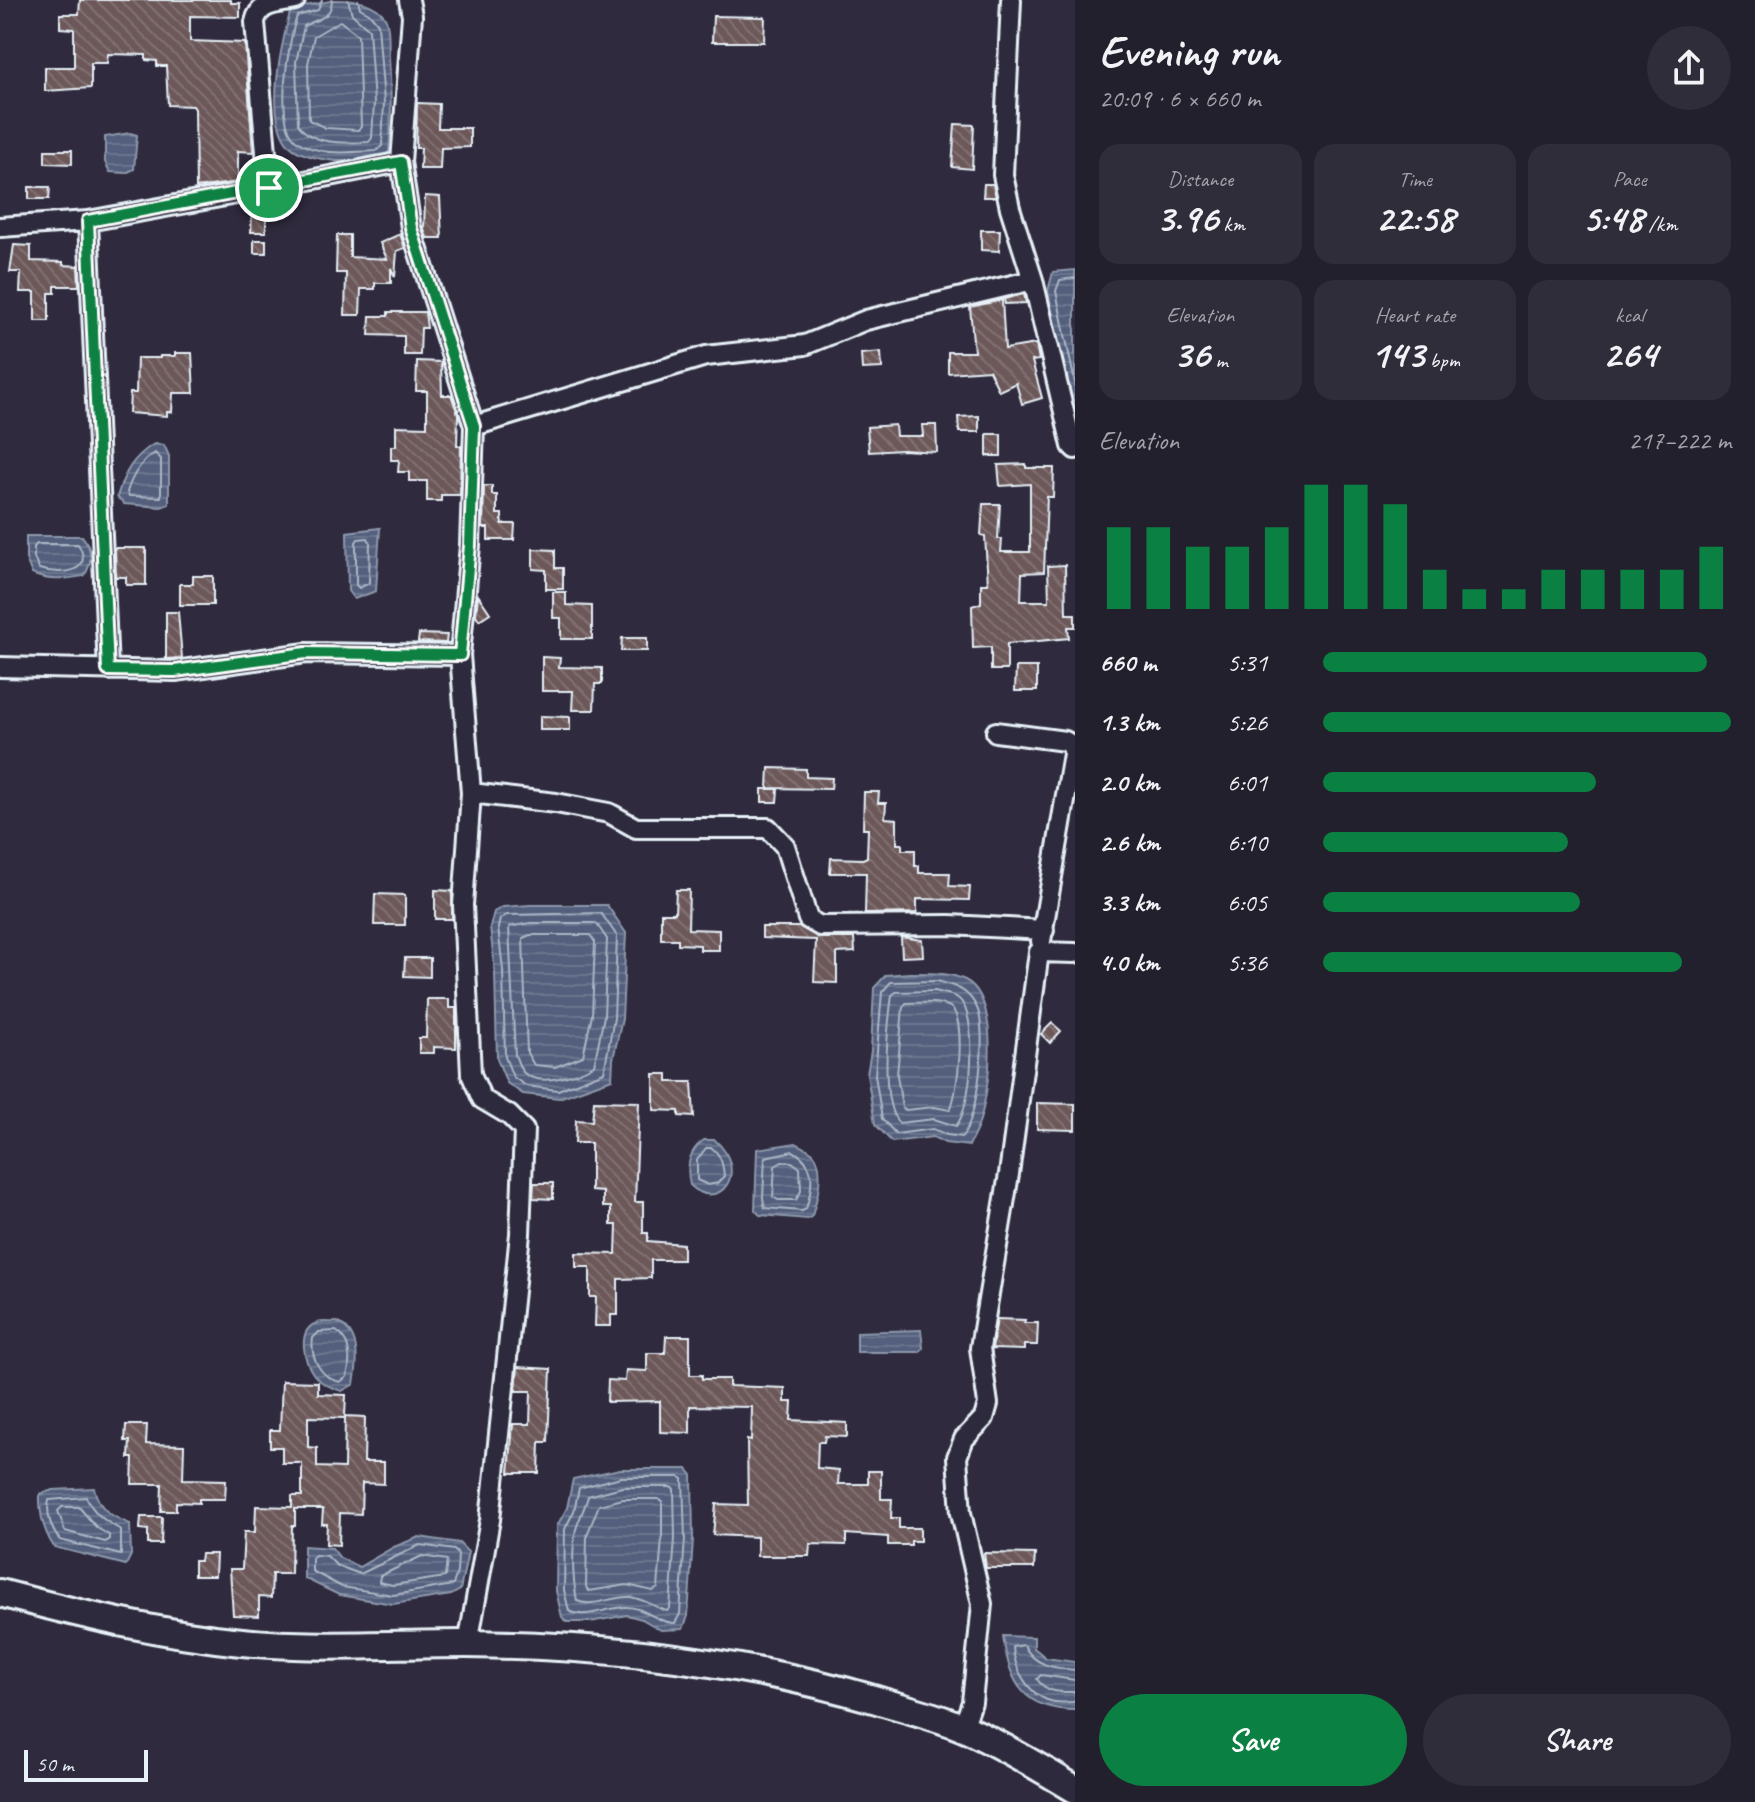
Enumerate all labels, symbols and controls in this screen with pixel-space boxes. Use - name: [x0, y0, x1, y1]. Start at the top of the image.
- text: Evening run: [1099, 24, 1279, 79]
- button: share: [1647, 26, 1731, 110]
- text: 20:09 · 6 × 660 m: [1099, 82, 1260, 115]
- pin: [235, 154, 303, 222]
- text: Distance: [1168, 165, 1233, 193]
- text: Time: [1398, 165, 1432, 193]
- text: Pace: [1613, 165, 1647, 193]
- icon: arrive: [247, 166, 291, 210]
- text: 3.96: [1156, 193, 1218, 243]
- text: 22:58: [1375, 193, 1455, 243]
- text: 5:48: [1582, 193, 1643, 243]
- text: km: [1218, 210, 1245, 238]
- text: /km: [1643, 210, 1677, 238]
- text: Elevation: [1166, 301, 1234, 329]
- text: Heart rate: [1375, 301, 1455, 329]
- text: kcal: [1615, 301, 1644, 329]
- text: 36: [1173, 329, 1210, 379]
- text: 143: [1370, 329, 1424, 379]
- text: 264: [1602, 329, 1657, 379]
- text: m: [1210, 346, 1228, 374]
- text: bpm: [1424, 346, 1460, 374]
- text: Elevation: [1099, 424, 1179, 457]
- text: 217–222 m: [1628, 424, 1731, 457]
- text: 660 m: [1099, 646, 1156, 679]
- text: 5:31: [1227, 646, 1267, 679]
- text: 1.3 km: [1099, 706, 1159, 739]
- text: 5:26: [1227, 706, 1267, 739]
- text: 2.0 km: [1099, 766, 1159, 799]
- text: 6:01: [1227, 766, 1267, 799]
- text: 2.6 km: [1099, 826, 1160, 859]
- text: 6:10: [1227, 826, 1267, 859]
- text: 3.3 km: [1099, 886, 1159, 919]
- text: 6:05: [1227, 886, 1267, 919]
- text: 4.0 km: [1099, 946, 1159, 979]
- text: 5:36: [1227, 946, 1267, 979]
- button: Save: [1099, 1694, 1407, 1786]
- button: Share: [1423, 1694, 1731, 1786]
- scale bar: [24, 1746, 148, 1782]
- text: 50 m: [36, 1750, 73, 1778]

